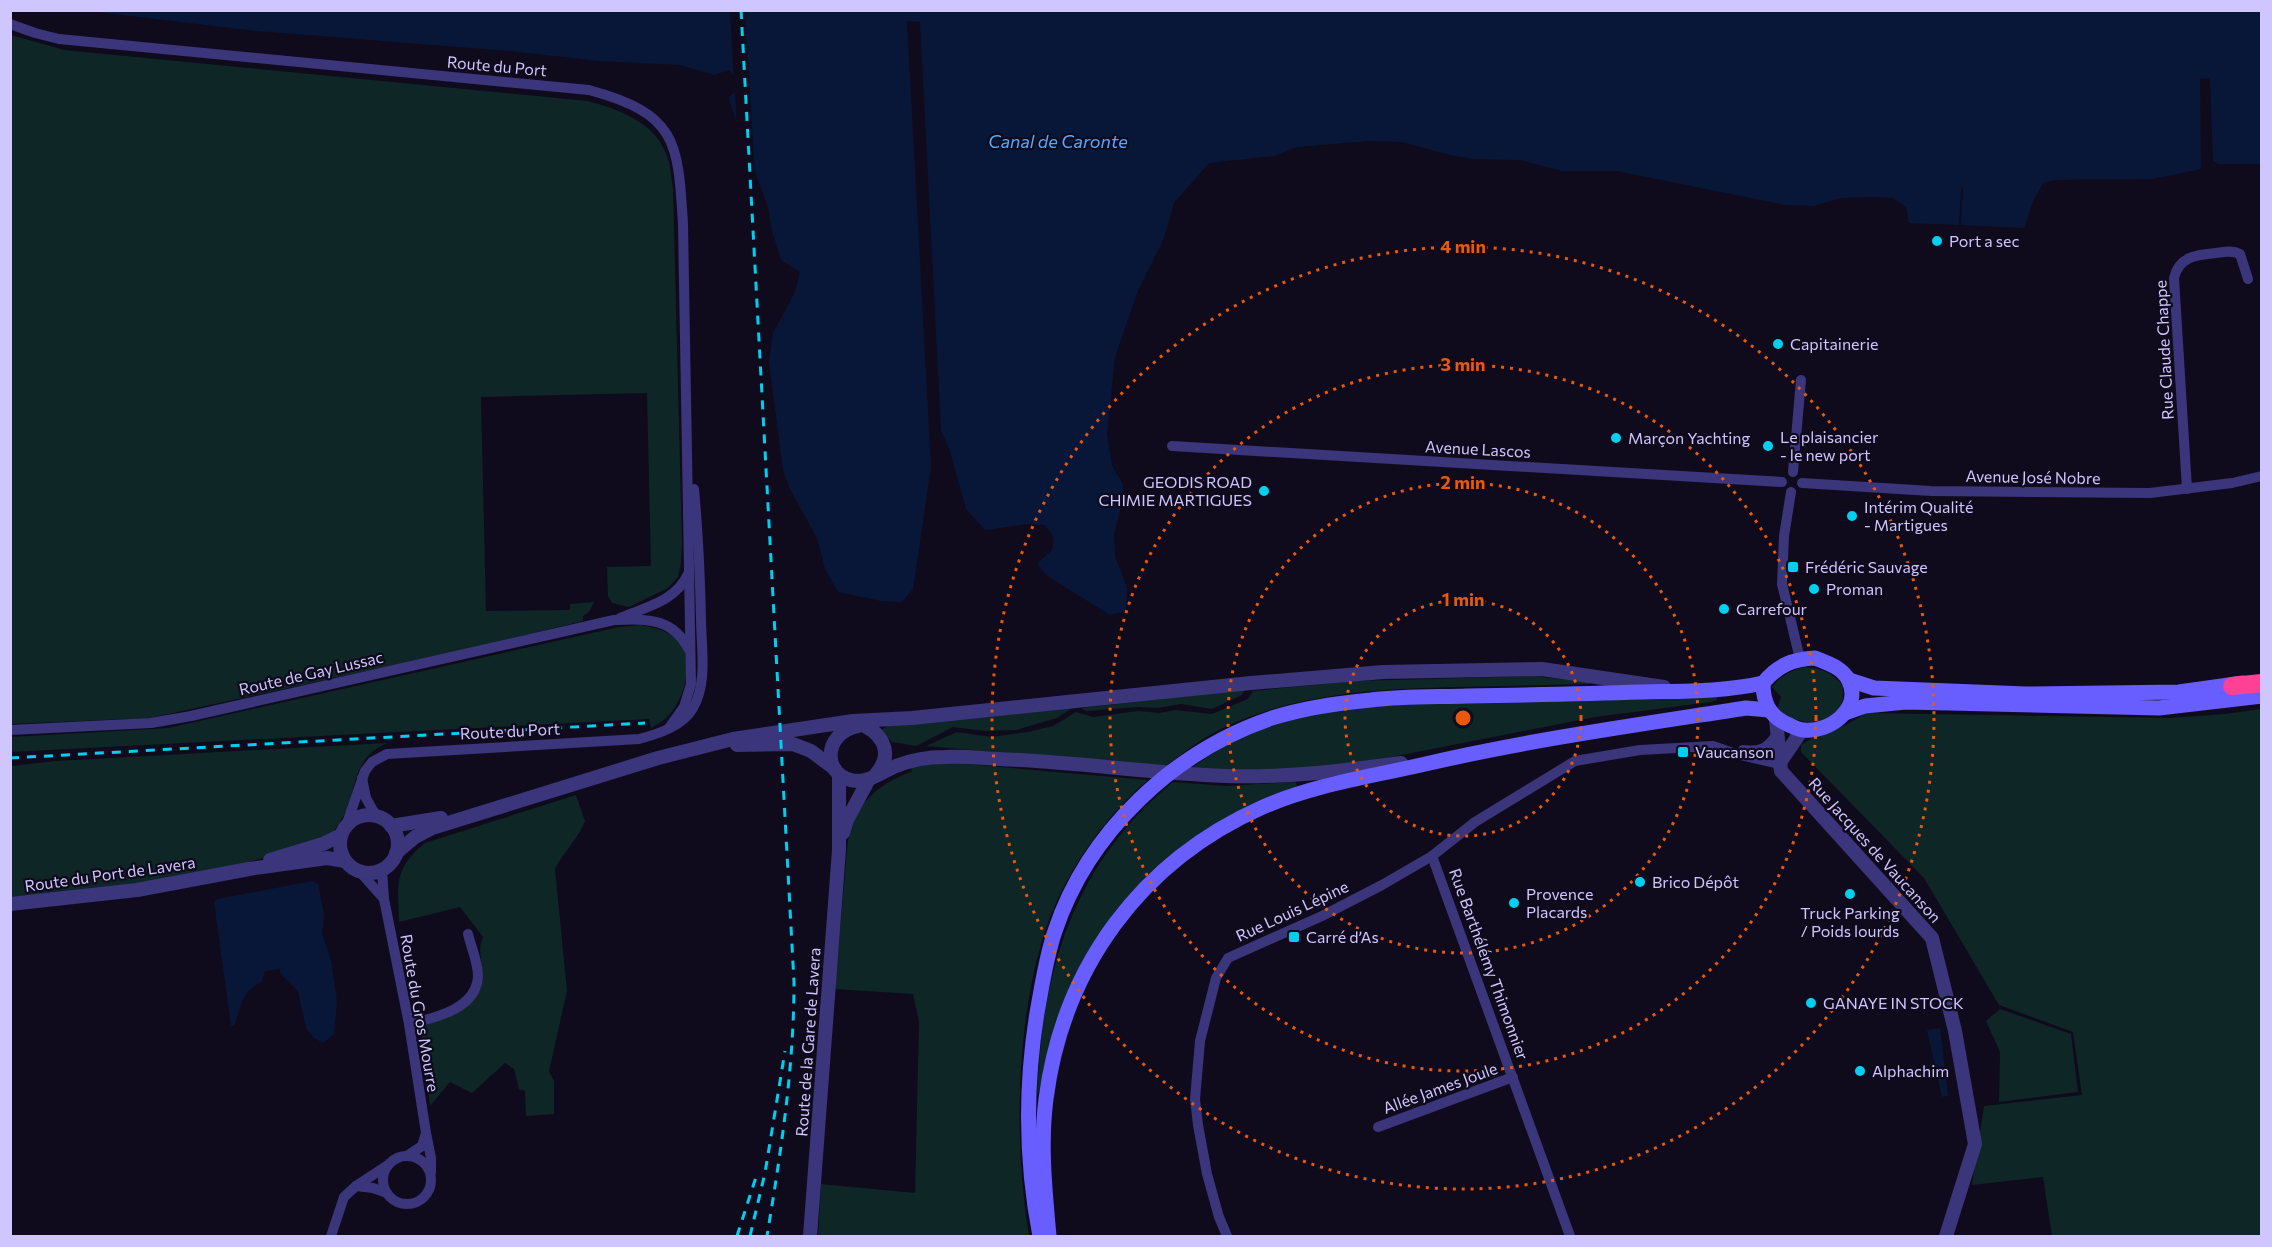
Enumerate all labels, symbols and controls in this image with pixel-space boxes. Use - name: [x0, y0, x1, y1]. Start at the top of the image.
- street label: Route du Port: [446, 52, 548, 79]
- water label: Canal de Caronte: [988, 130, 1128, 152]
- place label: Port a sec: [1949, 231, 2019, 250]
- marker: Port a sec: [1930, 234, 1944, 248]
- text: 4 min: [1440, 235, 1486, 257]
- street label: Rue Claude Chappe: [2150, 280, 2177, 420]
- place label: Capitainerie: [1790, 334, 1879, 353]
- marker: Capitainerie: [1771, 337, 1785, 351]
- text: 3 min: [1440, 353, 1486, 375]
- place label: Le plaisancier - le new port: [1780, 427, 1879, 464]
- place label: Marçon Yachting: [1628, 428, 1750, 447]
- marker: Marçon Yachting: [1609, 431, 1623, 445]
- street label: Avenue Lascos: [1425, 436, 1531, 461]
- marker: Le plaisancier - le new port: [1761, 439, 1775, 453]
- street label: Avenue José Nobre: [1965, 466, 2101, 487]
- text: 2 min: [1441, 471, 1485, 493]
- place label: GEODIS ROAD CHIMIE MARTIGUES: [1098, 472, 1252, 509]
- marker: GEODIS ROAD CHIMIE MARTIGUES: [1257, 484, 1271, 498]
- place label: Intérim Qualité - Martigues: [1864, 497, 1974, 534]
- marker: Intérim Qualité - Martigues: [1845, 509, 1859, 523]
- place label: Frédéric Sauvage: [1805, 557, 1928, 576]
- marker: Frédéric Sauvage: [1786, 560, 1800, 574]
- place label: Proman: [1826, 579, 1883, 598]
- marker: Proman: [1807, 582, 1821, 596]
- text: 1 min: [1442, 588, 1484, 610]
- place label: Carrefour: [1736, 599, 1808, 618]
- marker: Carrefour: [1717, 602, 1731, 616]
- street label: Route de Gay Lussac: [237, 647, 385, 698]
- centre of rings: [1453, 708, 1473, 728]
- street label: Route du Port: [459, 718, 561, 743]
- place label: Vaucanson: [1695, 742, 1774, 761]
- marker: Vaucanson: [1676, 745, 1690, 759]
- street label: Rue Jacques de Vaucanson: [1805, 773, 1946, 926]
- street label: Route du Port de Lavera: [23, 852, 197, 895]
- street label: Rue Barthélémy Thimonnier: [1446, 866, 1533, 1063]
- place label: Brico Dépôt: [1652, 872, 1739, 891]
- marker: Brico Dépôt: [1633, 875, 1647, 889]
- street label: Rue Louis Lépine: [1233, 876, 1351, 945]
- place label: Provence Placards: [1526, 884, 1593, 921]
- marker: Truck Parking / Poids lourds: [1843, 887, 1857, 901]
- marker: Provence Placards: [1507, 896, 1521, 910]
- place label: Truck Parking / Poids lourds: [1800, 903, 1900, 940]
- place label: Carré d’As: [1306, 927, 1379, 946]
- marker: Carré d’As: [1287, 930, 1301, 944]
- street label: Route du Gros Mourre: [397, 932, 444, 1093]
- street label: Route de la Gare de Lavera: [791, 947, 824, 1137]
- place label: GANAYE IN STOCK: [1823, 993, 1964, 1012]
- marker: GANAYE IN STOCK: [1804, 996, 1818, 1010]
- street label: Allée James Joule: [1380, 1058, 1500, 1117]
- place label: Alphachim: [1872, 1061, 1949, 1080]
- marker: Alphachim: [1853, 1064, 1867, 1078]

